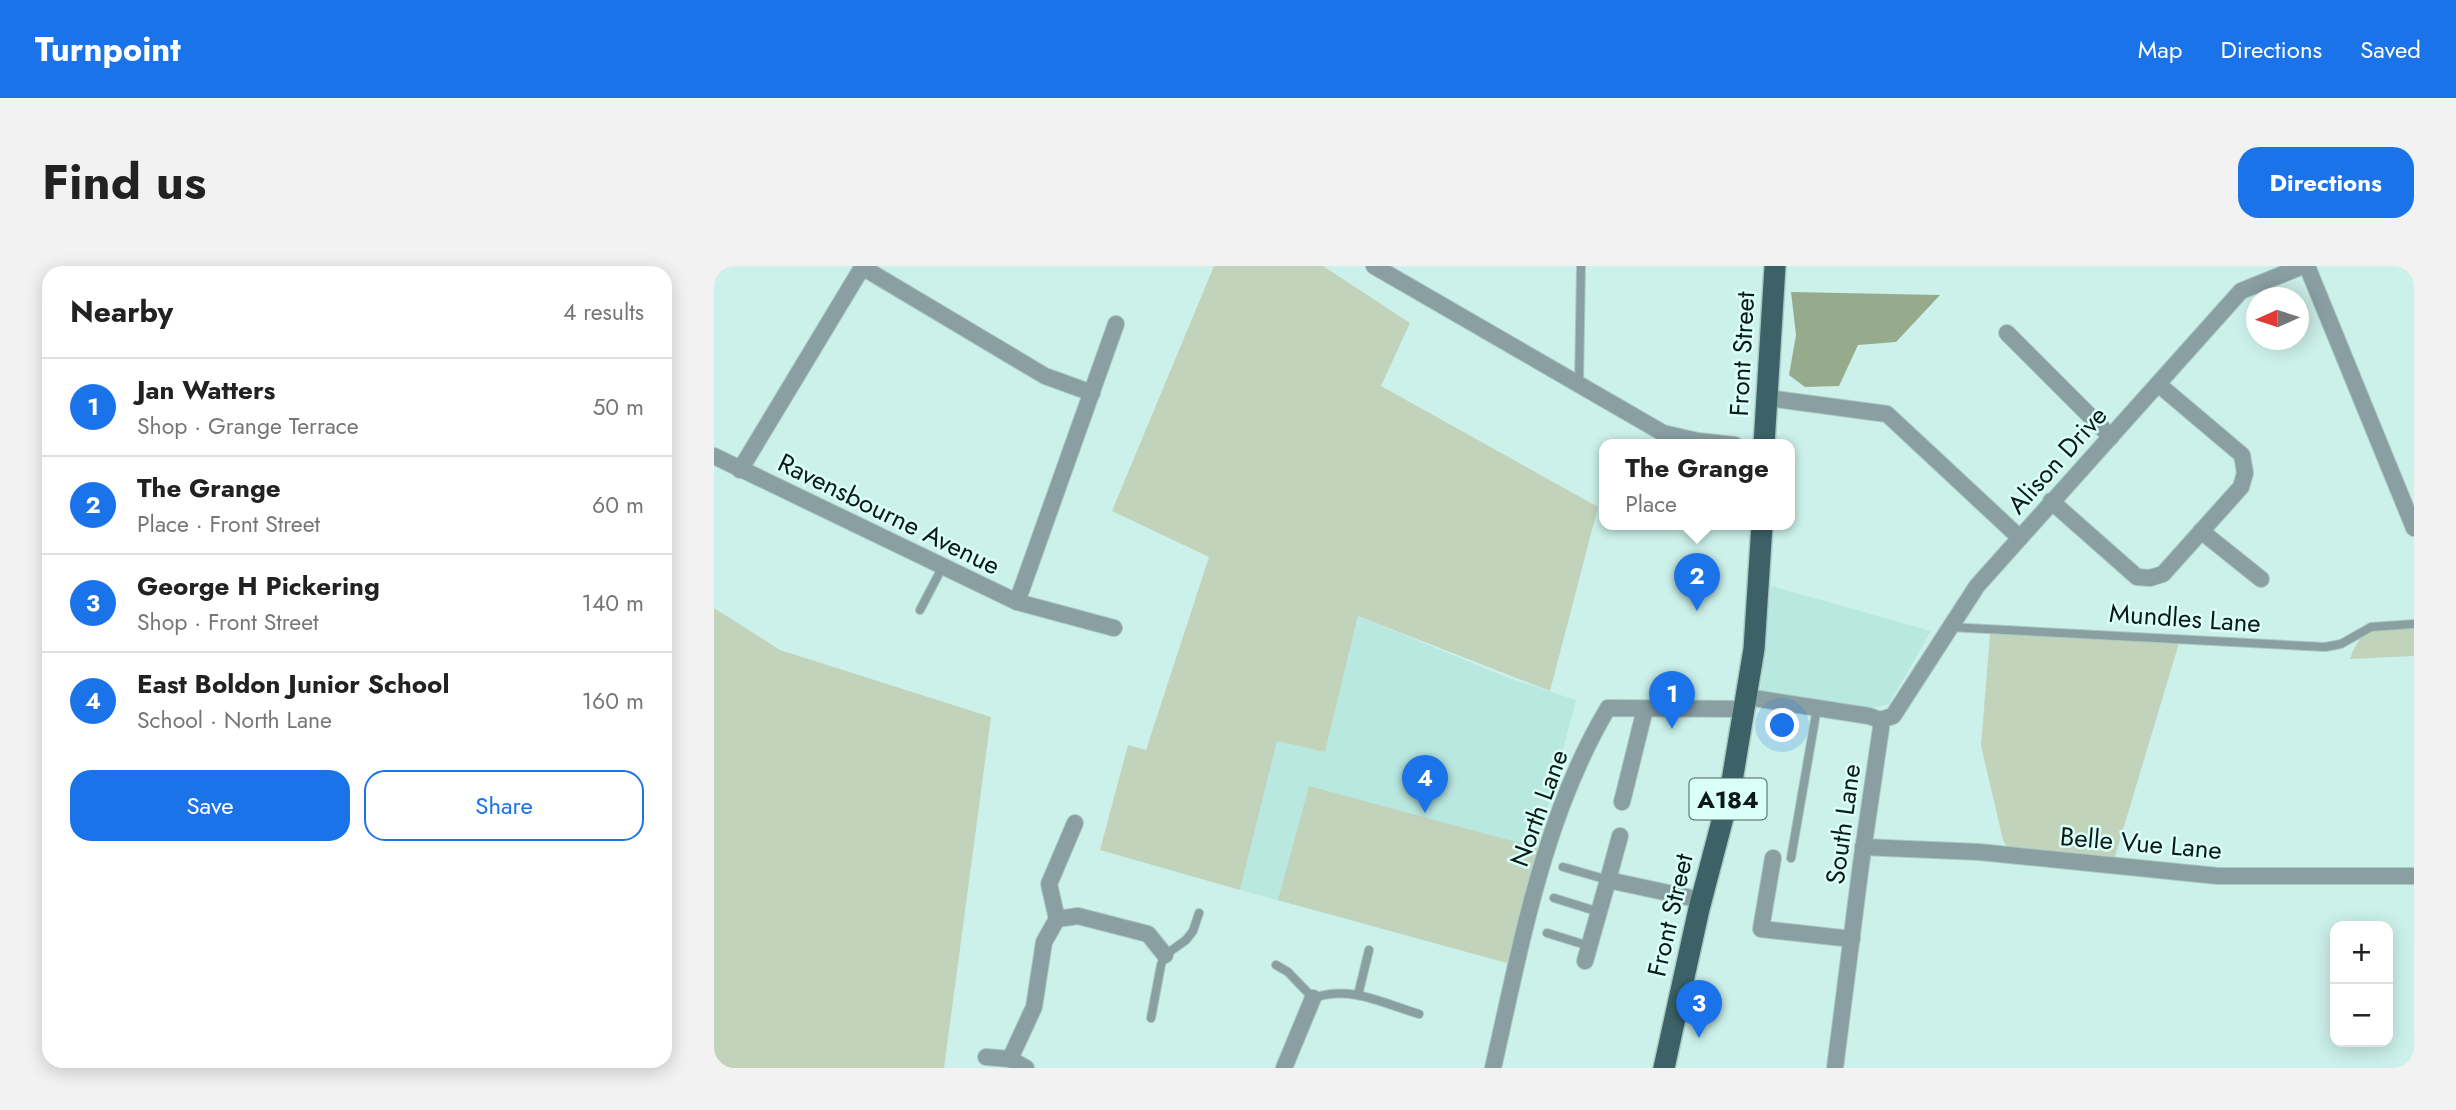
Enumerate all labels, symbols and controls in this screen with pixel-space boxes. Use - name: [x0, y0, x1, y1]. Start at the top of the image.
- text: Turnpoint: [35, 26, 181, 73]
- text: Map: [2138, 32, 2183, 67]
- text: Directions: [2221, 32, 2322, 67]
- text: Saved: [2360, 32, 2421, 67]
- text: Find us: [42, 147, 206, 217]
- button: Directions: [2238, 147, 2414, 218]
- north arrow: [2246, 287, 2309, 350]
- text: Nearby: [70, 290, 173, 333]
- street label: Front Street: [1720, 290, 1764, 417]
- text: 4 results: [563, 295, 644, 329]
- text: Jan Watters: [137, 371, 275, 409]
- text: 1: [87, 390, 99, 424]
- text: 50 m: [592, 390, 644, 424]
- street label: Alison Drive: [1998, 398, 2116, 522]
- text: Shop · Grange Terrace: [137, 409, 359, 443]
- popup: [1599, 439, 1795, 530]
- street label: Ravensbourne Avenue: [772, 444, 1006, 584]
- text: The Grange: [1625, 449, 1769, 487]
- text: The Grange: [137, 469, 281, 507]
- text: Place: [1625, 487, 1677, 521]
- text: 2: [85, 488, 101, 522]
- text: 60 m: [592, 488, 644, 522]
- text: Place · Front Street: [137, 507, 320, 541]
- pin: 2: [1674, 553, 1720, 611]
- text: George H Pickering: [137, 567, 380, 605]
- text: 3: [86, 586, 100, 620]
- text: 140 m: [582, 586, 644, 620]
- street label: Mundles Lane: [2108, 594, 2262, 642]
- text: Shop · Front Street: [137, 605, 319, 639]
- text: East Boldon Junior School: [137, 665, 449, 703]
- pin: 1: [1649, 671, 1695, 729]
- text: 4: [85, 684, 101, 718]
- text: 160 m: [582, 684, 644, 718]
- text: School · North Lane: [137, 703, 332, 737]
- your location: [1765, 708, 1799, 742]
- street label: North Lane: [1500, 744, 1578, 872]
- pin: 4: [1402, 755, 1448, 813]
- street label: South Lane: [1816, 761, 1870, 887]
- button: Save: [70, 770, 350, 841]
- button: Share: [364, 770, 644, 841]
- road number: A184: [1690, 778, 1766, 820]
- street label: Belle Vue Lane: [2058, 817, 2224, 869]
- street label: Front Street: [1637, 849, 1703, 980]
- map controls: [2330, 921, 2393, 1047]
- button: +: [2330, 921, 2393, 984]
- pin: 3: [1676, 980, 1722, 1038]
- button: −: [2330, 984, 2393, 1047]

